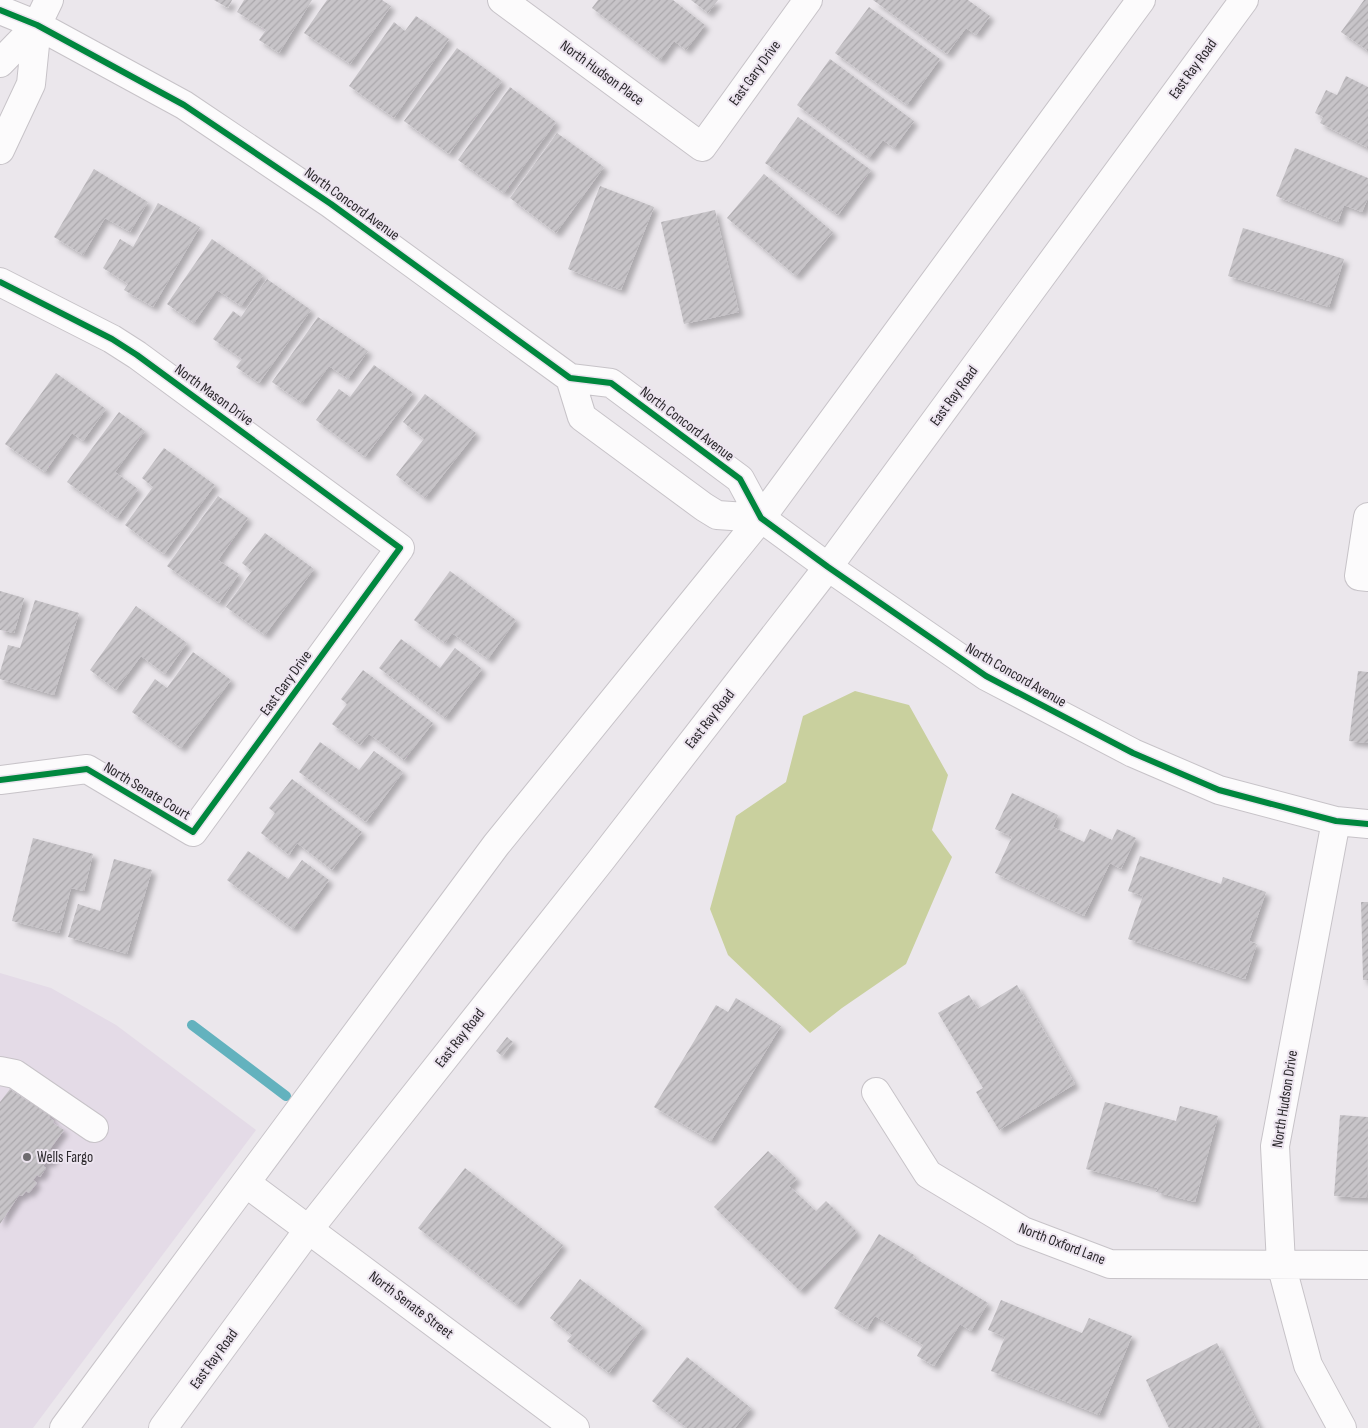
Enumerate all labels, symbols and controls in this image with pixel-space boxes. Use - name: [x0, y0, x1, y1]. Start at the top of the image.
- street label: East Ray Road: [1165, 35, 1221, 103]
- street label: North Hudson Place: [556, 36, 648, 110]
- street label: East Gary Drive: [725, 37, 785, 109]
- street label: North Concord Avenue: [301, 163, 403, 245]
- street label: North Mason Drive: [171, 360, 257, 430]
- street label: East Ray Road: [926, 362, 982, 430]
- street label: North Concord Avenue: [636, 382, 738, 466]
- street label: North Concord Avenue: [962, 639, 1070, 711]
- street label: East Gary Drive: [256, 647, 316, 719]
- street label: East Ray Road: [681, 686, 739, 752]
- street label: North Senate Court: [100, 758, 194, 825]
- street label: East Ray Road: [431, 1005, 489, 1071]
- street label: North Hudson Drive: [1268, 1049, 1302, 1149]
- place label: Wells Fargo: [37, 1148, 93, 1167]
- marker: Wells Fargo: [21, 1151, 33, 1163]
- street label: North Oxford Lane: [1016, 1219, 1108, 1269]
- street label: North Senate Street: [365, 1267, 457, 1343]
- street label: East Ray Road: [186, 1325, 242, 1393]

